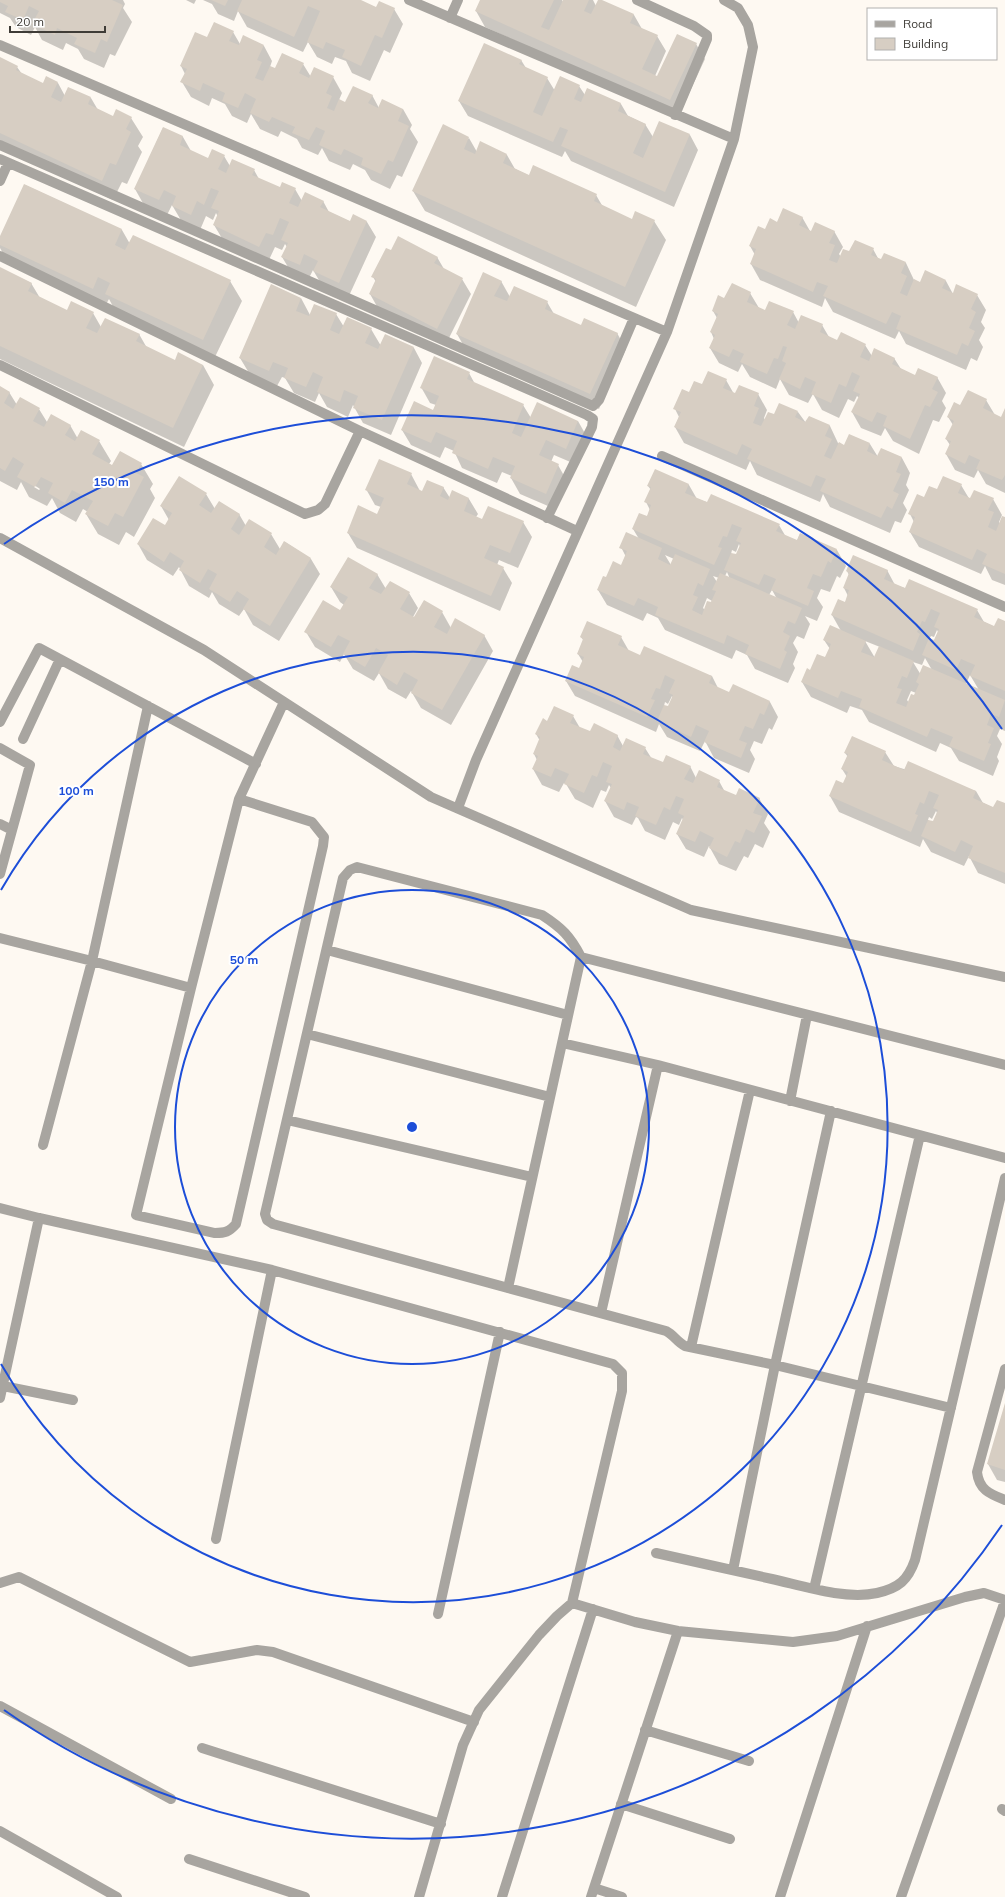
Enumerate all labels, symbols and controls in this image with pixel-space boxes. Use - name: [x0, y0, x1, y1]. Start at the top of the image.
- scale bar: [10, 8, 105, 34]
- legend: [867, 8, 997, 60]
- text: 20 m: [16, 14, 44, 29]
- text: Road: [903, 16, 932, 31]
- text: Building: [903, 36, 948, 51]
- text: 150 m: [93, 474, 129, 489]
- text: 100 m: [58, 783, 94, 798]
- text: 50 m: [230, 952, 258, 967]
- centre of rings: [405, 1120, 419, 1134]

